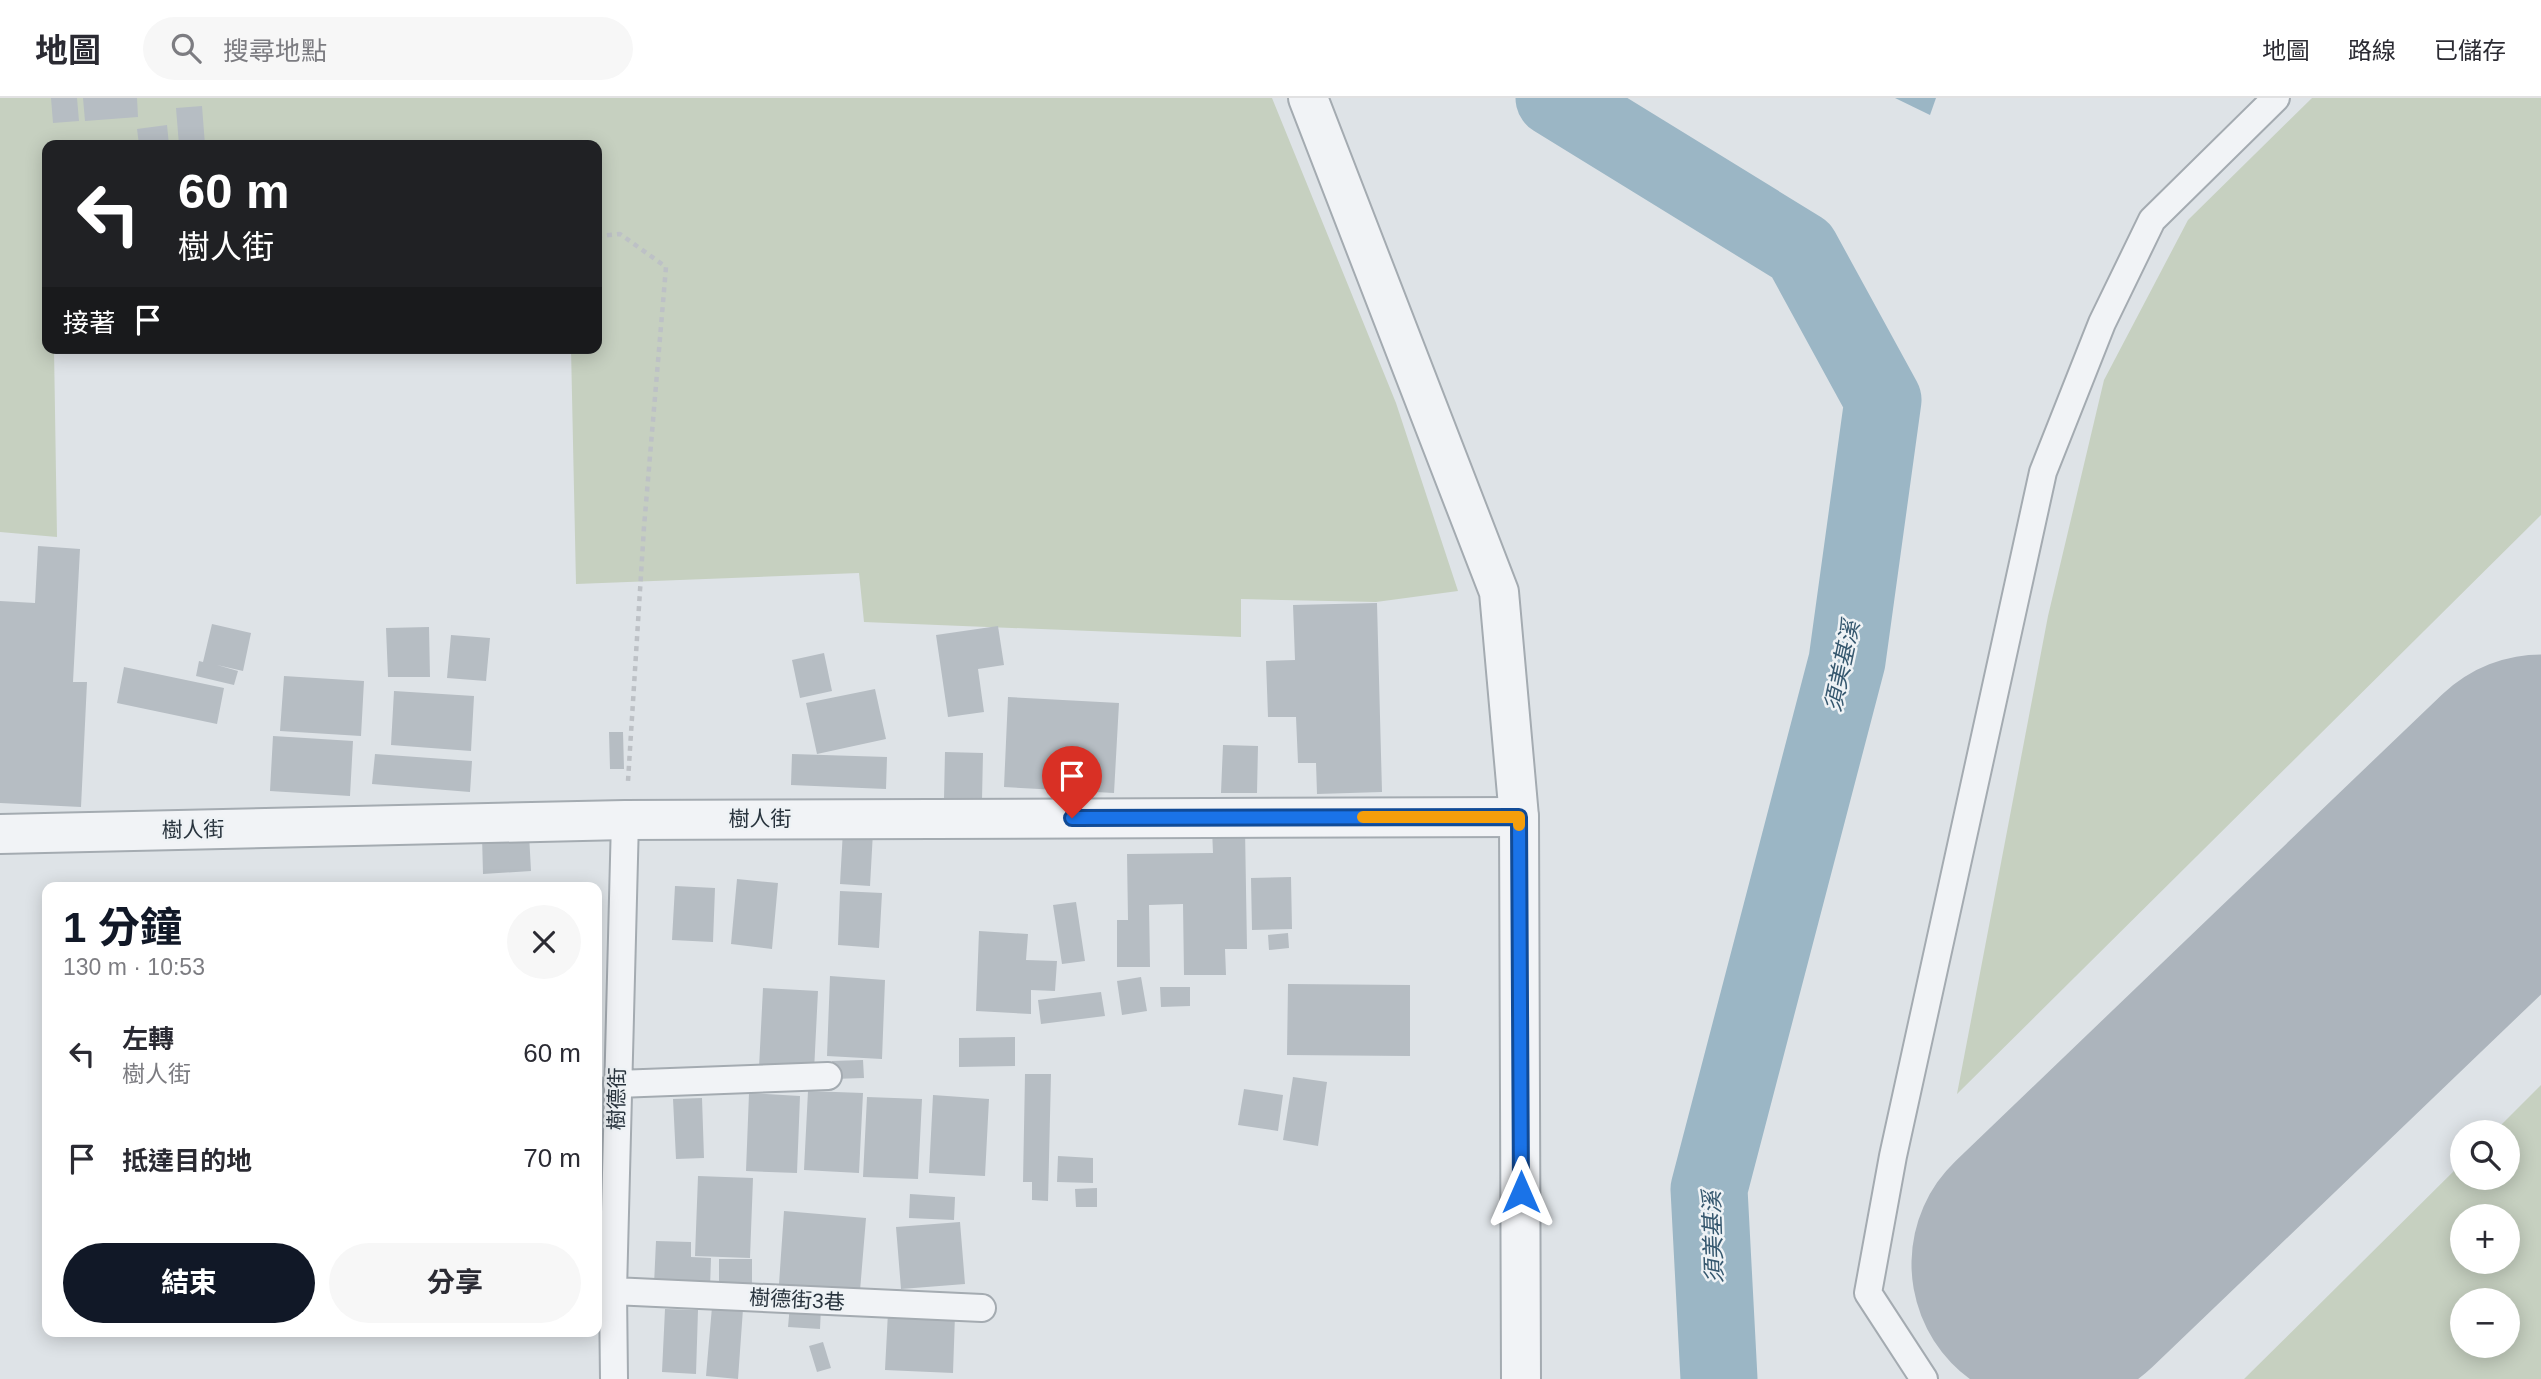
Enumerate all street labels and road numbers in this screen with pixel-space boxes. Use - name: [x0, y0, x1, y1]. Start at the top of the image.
- street label: 樹人街: [729, 807, 792, 830]
- street label: 樹人街: [161, 817, 225, 842]
- street label: 樹德街: [604, 1067, 629, 1131]
- street label: 樹德街3巷: [749, 1286, 845, 1313]

